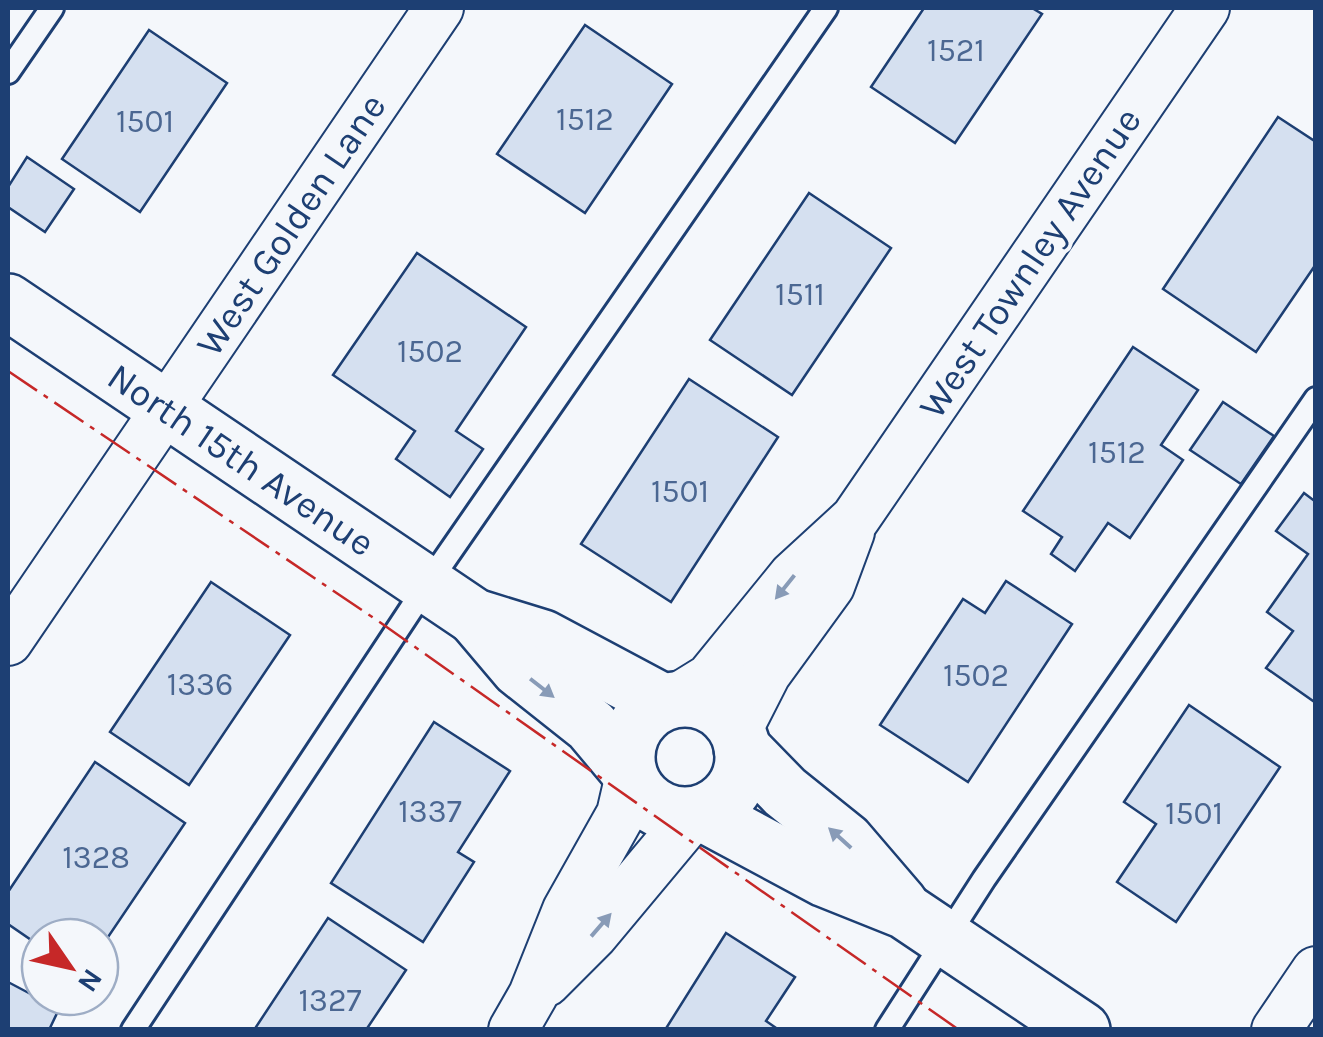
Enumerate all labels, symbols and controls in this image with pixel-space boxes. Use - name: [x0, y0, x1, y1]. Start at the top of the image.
- house number: 1521: [927, 32, 985, 69]
- street label: West Golden Lane: [187, 85, 395, 365]
- street label: West Townley Avenue: [909, 99, 1151, 427]
- house number: 1512: [556, 101, 614, 138]
- house number: 1501: [116, 103, 174, 140]
- house number: 1511: [775, 276, 825, 313]
- house number: 1502: [397, 333, 463, 370]
- street label: North 15th Avenue: [99, 354, 383, 566]
- house number: 1512: [1088, 434, 1146, 471]
- house number: 1501: [651, 473, 709, 510]
- one-way arrow: [775, 574, 796, 599]
- house number: 1502: [943, 657, 1009, 694]
- house number: 1336: [167, 666, 233, 703]
- one-way arrow: [529, 677, 555, 698]
- house number: 1337: [398, 793, 462, 830]
- house number: 1501: [1165, 795, 1223, 832]
- one-way arrow: [828, 827, 853, 849]
- house number: 1328: [62, 839, 130, 876]
- one-way arrow: [589, 913, 611, 938]
- north arrow: [20, 917, 120, 1017]
- text: N: [71, 963, 110, 998]
- house number: 1327: [298, 982, 362, 1019]

